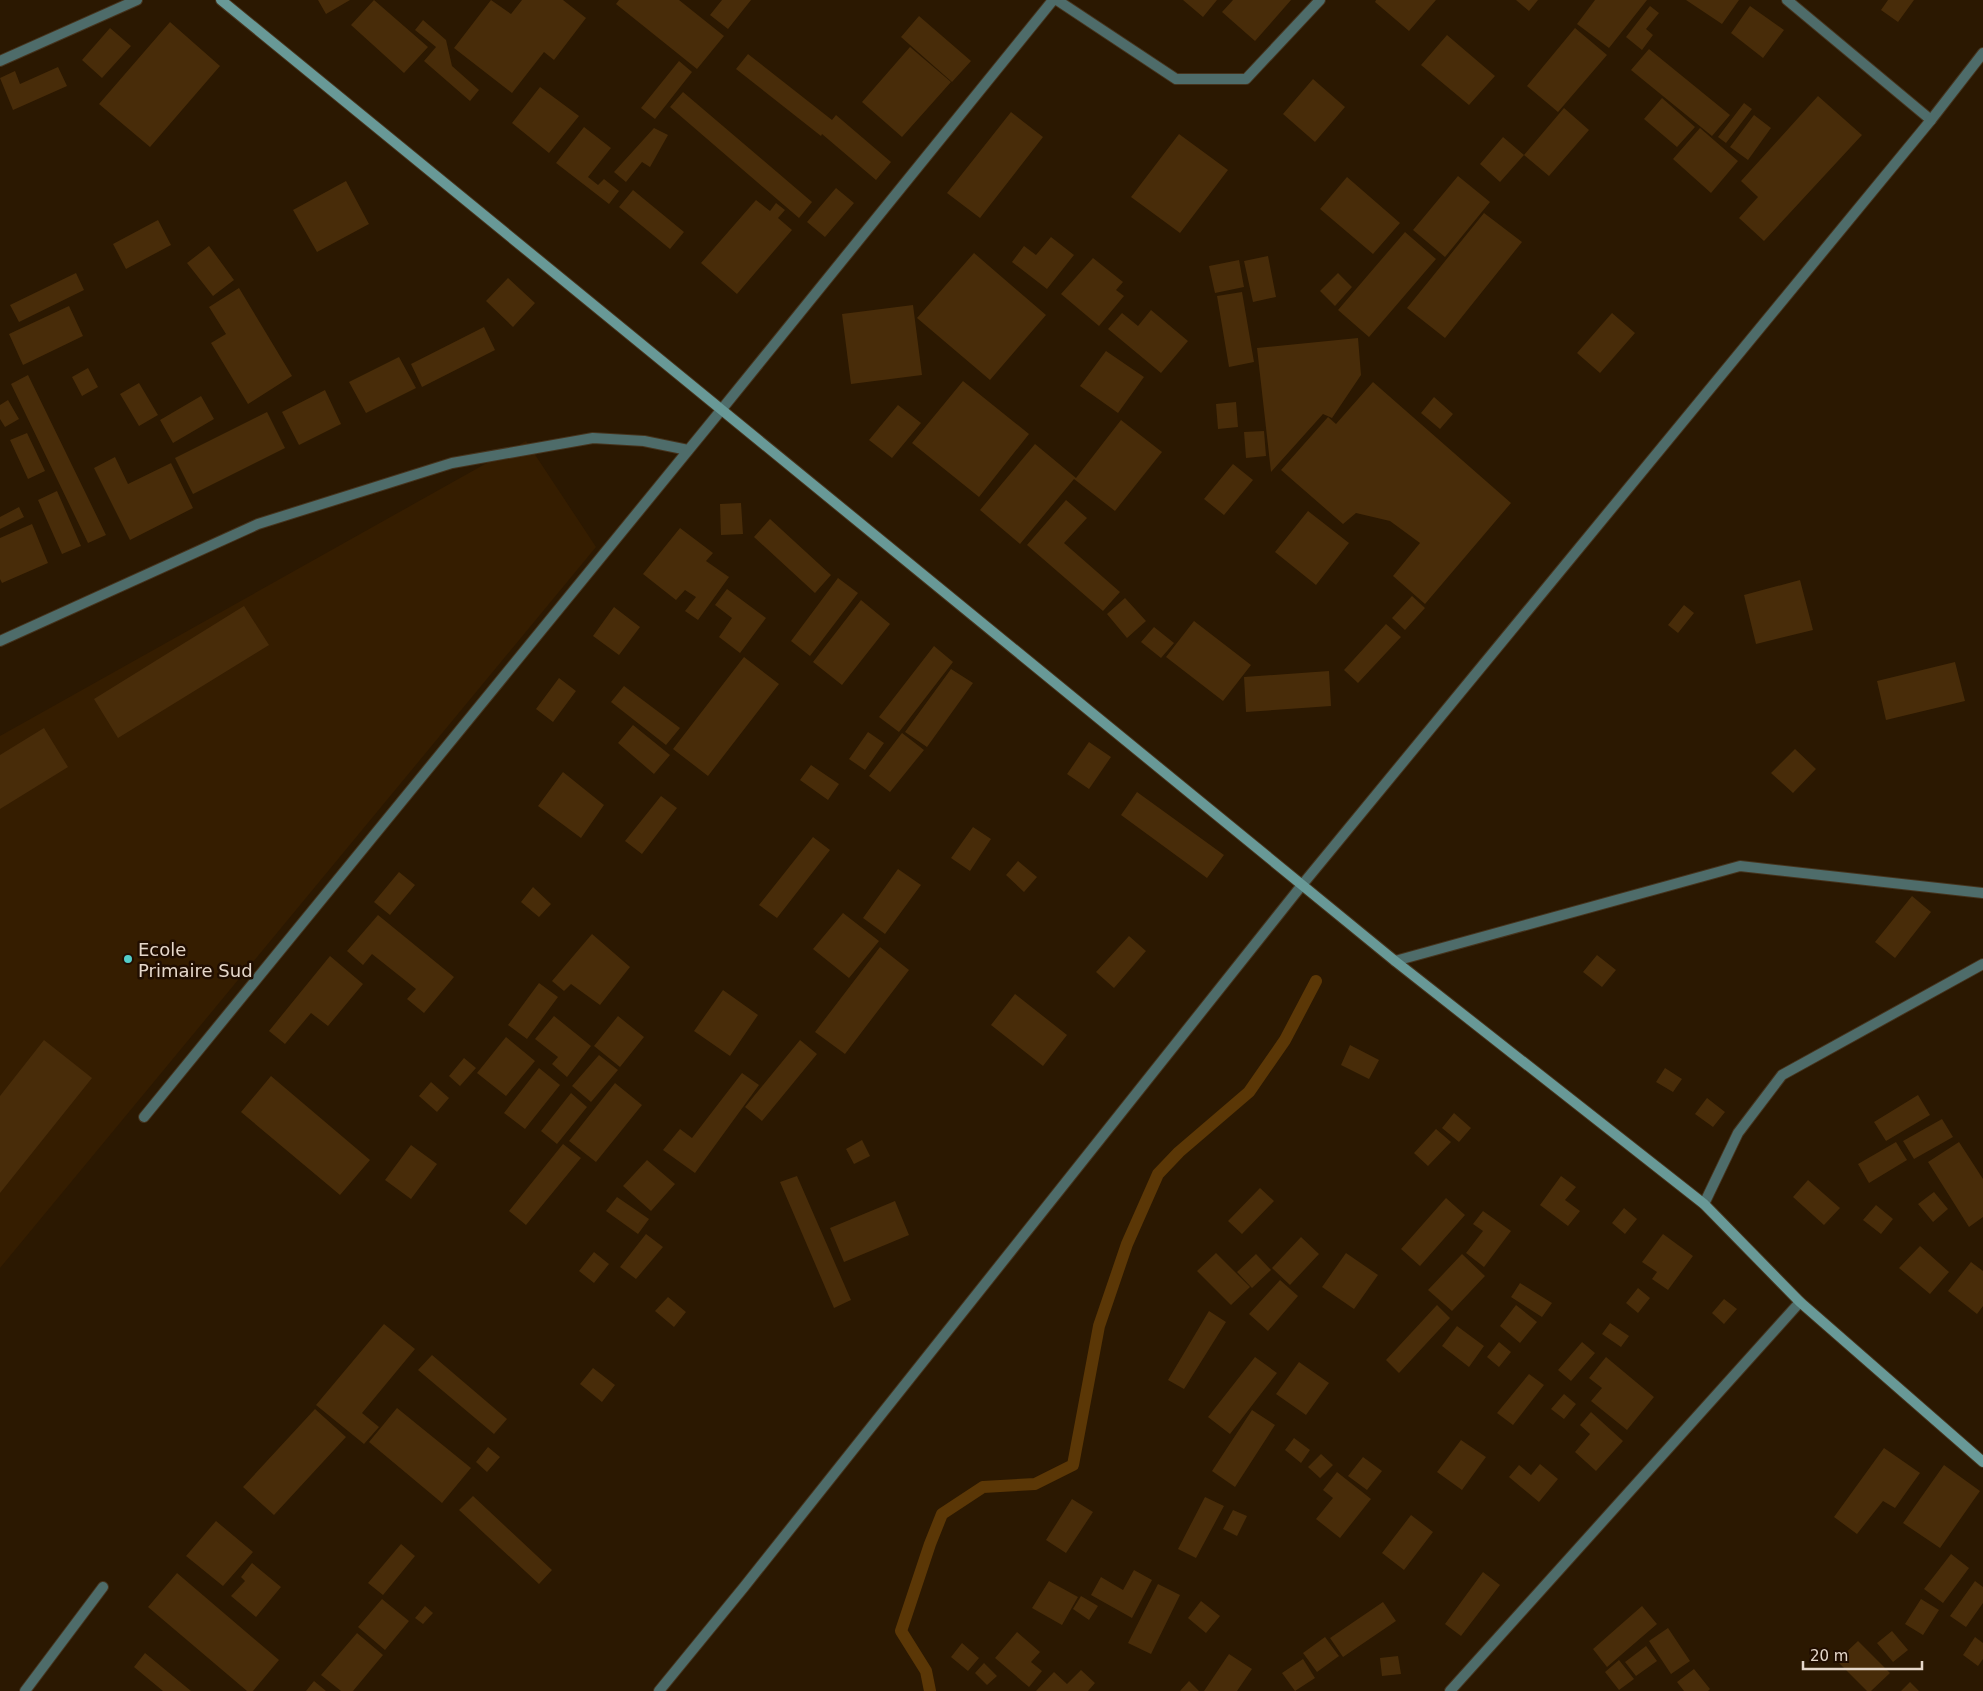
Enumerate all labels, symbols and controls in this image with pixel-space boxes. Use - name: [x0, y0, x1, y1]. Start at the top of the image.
- place label: Ecole Primaire Sud: [138, 939, 253, 981]
- marker: Ecole Primaire Sud: [122, 953, 134, 965]
- scale bar: [1803, 1638, 1922, 1670]
- text: 20 m: [1810, 1647, 1848, 1665]

